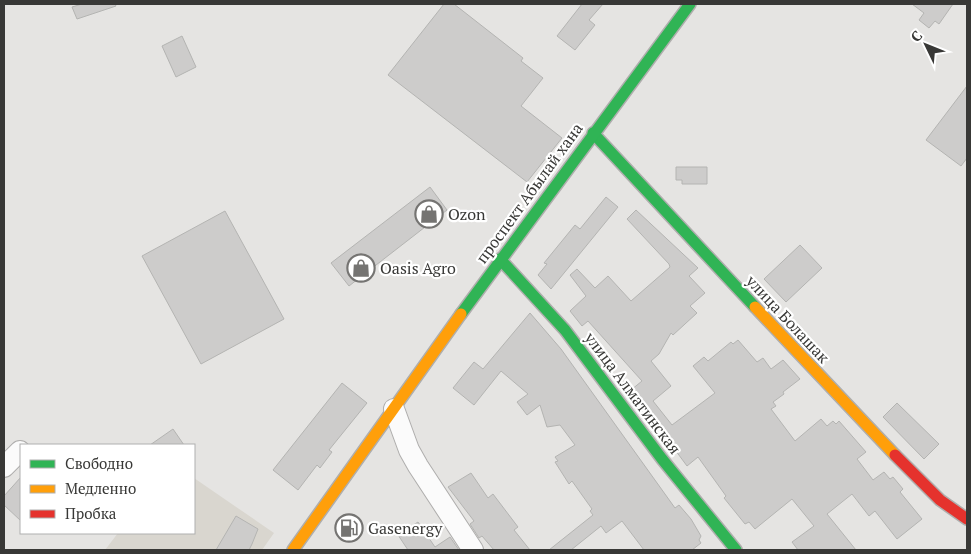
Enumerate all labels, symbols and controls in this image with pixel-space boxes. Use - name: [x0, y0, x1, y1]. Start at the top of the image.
- north arrow: [901, 20, 951, 70]
- text: С: [906, 26, 926, 46]
- street label: проспект Абылай хана: [470, 118, 588, 268]
- shop icon: Ozon: [414, 199, 444, 229]
- place label: Ozon: [448, 203, 486, 225]
- shop icon: Oasis Agro: [346, 253, 376, 283]
- place label: Oasis Agro: [380, 257, 456, 279]
- street label: улица Болашак: [741, 269, 835, 368]
- street label: улица Алматинская: [579, 327, 686, 458]
- legend: [20, 444, 195, 534]
- text: Свободно: [65, 453, 133, 473]
- text: Медленно: [65, 478, 136, 498]
- text: Пробка: [65, 503, 117, 523]
- fuel station icon: Gasenergy: [334, 513, 364, 543]
- place label: Gasenergy: [368, 517, 443, 539]

